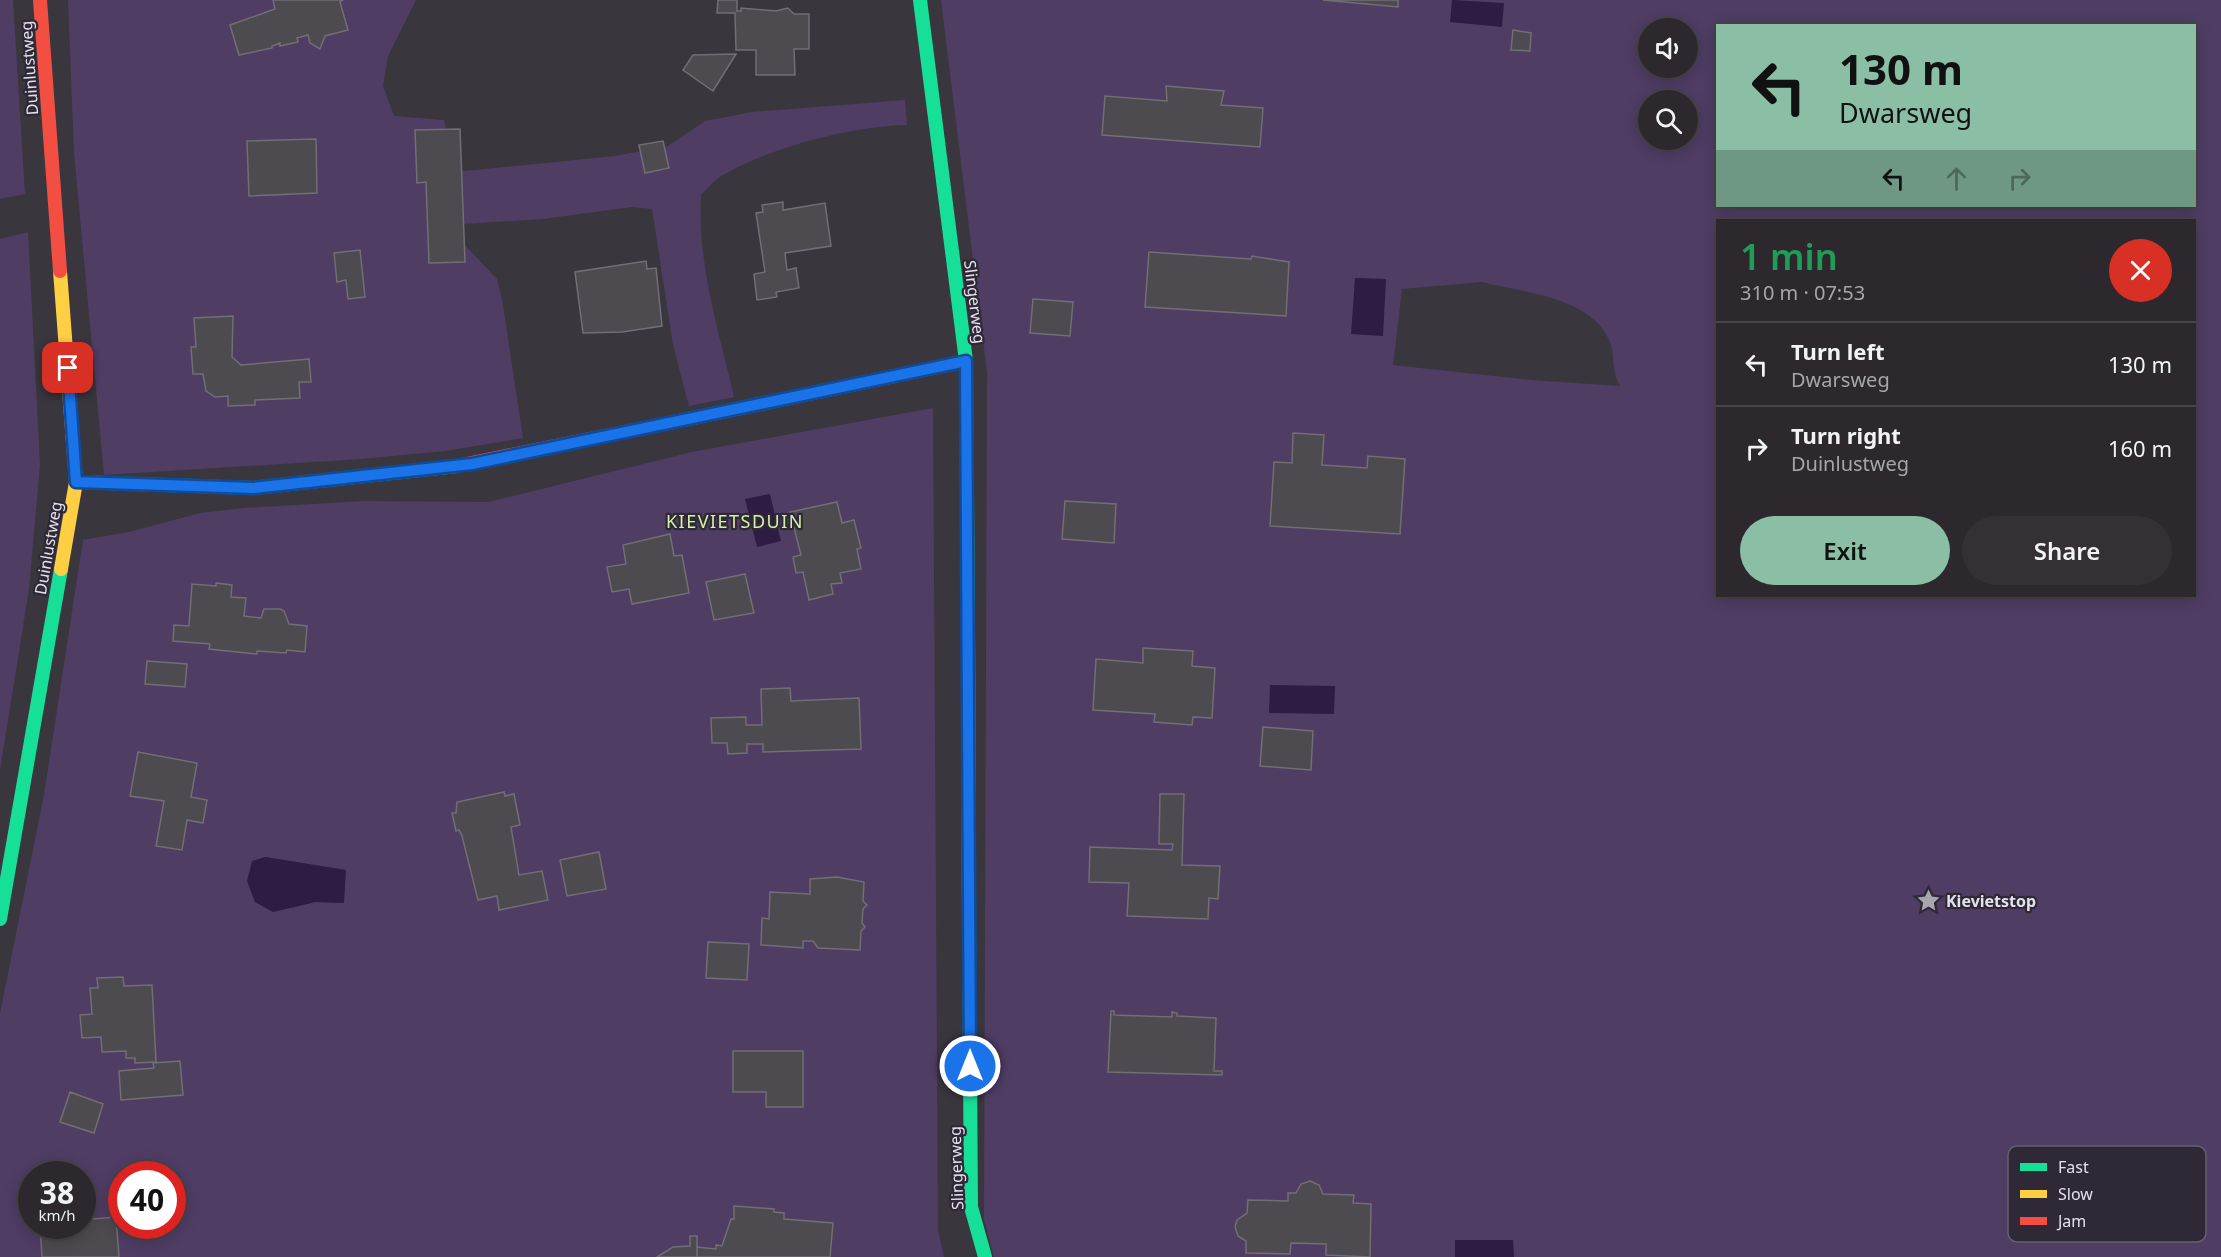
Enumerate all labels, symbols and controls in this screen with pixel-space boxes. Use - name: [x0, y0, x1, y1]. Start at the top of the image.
- map controls: [1638, 18, 1698, 150]
- button: sound: [1638, 18, 1698, 78]
- street label: Duinlustweg: [15, 20, 43, 116]
- text: 130 m: [1839, 40, 1963, 97]
- icon: left: [1740, 48, 1818, 126]
- button: search: [1638, 90, 1698, 150]
- text: Dwarsweg: [1839, 94, 1972, 131]
- icon: left: [1877, 162, 1910, 195]
- icon: ahead: [1940, 162, 1973, 195]
- icon: right: [2003, 162, 2036, 195]
- text: 1 min: [1740, 232, 1838, 281]
- button: close: [2109, 239, 2172, 302]
- street label: Slingerweg: [959, 259, 991, 345]
- text: 310 m · 07:53: [1740, 279, 1865, 306]
- text: Turn left: [1791, 336, 1885, 366]
- pin: [42, 342, 93, 393]
- icon: left: [1740, 348, 1773, 381]
- text: 130 m: [2108, 349, 2172, 379]
- icon: arrive: [51, 351, 84, 384]
- text: Dwarsweg: [1791, 366, 1890, 393]
- text: Turn right: [1791, 420, 1901, 450]
- icon: right: [1740, 432, 1773, 465]
- text: 160 m: [2108, 433, 2172, 463]
- text: Duinlustweg: [1791, 450, 1909, 477]
- street label: Duinlustweg: [29, 500, 67, 596]
- district label: KIEVIETSDUIN: [666, 509, 804, 533]
- button: Exit: [1740, 516, 1950, 585]
- button: Share: [1962, 516, 2172, 585]
- place icon: Kievietstop: [1915, 888, 1941, 914]
- place label: Kievietstop: [1946, 890, 2036, 912]
- position arrow: [938, 1034, 1002, 1098]
- street label: Slingerweg: [944, 1126, 968, 1210]
- legend: [2008, 1146, 2206, 1242]
- text: Fast: [2058, 1156, 2089, 1178]
- speed limit sign: 40: [108, 1161, 186, 1239]
- text: 38: [40, 1172, 74, 1213]
- text: Slow: [2058, 1183, 2093, 1205]
- text: km/h: [39, 1205, 75, 1225]
- text: Jam: [2056, 1210, 2086, 1232]

